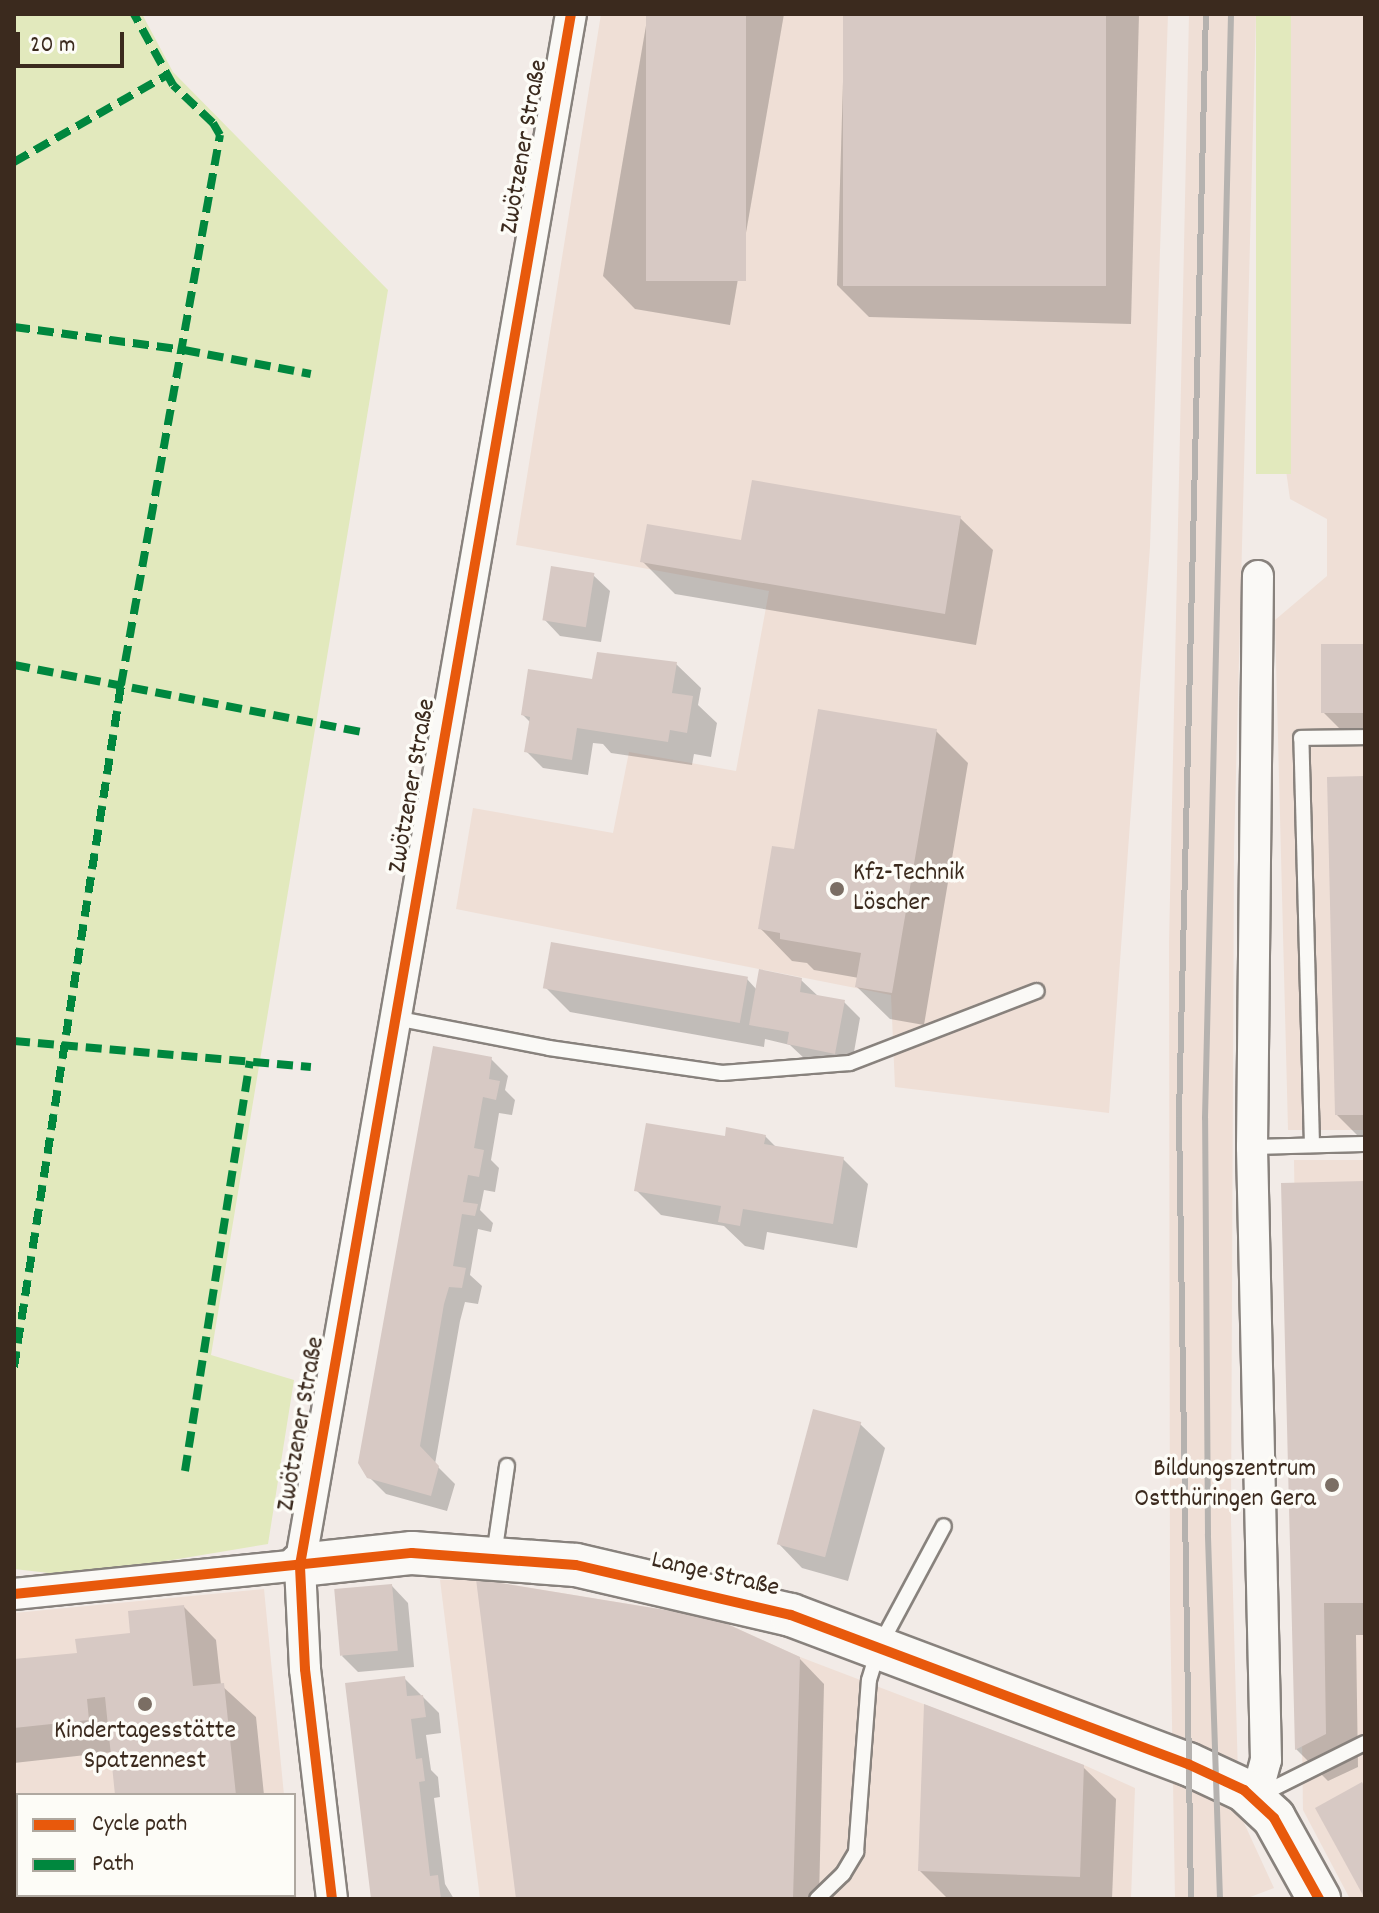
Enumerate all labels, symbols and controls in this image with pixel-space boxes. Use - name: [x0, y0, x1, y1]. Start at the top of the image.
- scale bar: [20, 16, 128, 66]
- text: 20 m: [30, 29, 76, 63]
- street label: Zwötzener Straße: [494, 57, 556, 237]
- street label: Zwötzener Straße: [382, 696, 444, 876]
- place label: Kfz-Technik Löscher: [853, 858, 965, 920]
- marker: Kfz-Technik Löscher: [828, 880, 846, 898]
- street label: Zwötzener Straße: [271, 1334, 333, 1514]
- place label: Bildungszentrum Ostthüringen Gera: [1134, 1454, 1316, 1516]
- marker: Bildungszentrum Ostthüringen Gera: [1323, 1476, 1341, 1494]
- street label: Lange Straße: [648, 1545, 782, 1605]
- marker: Kindertagesstätte Spatzennest: [136, 1695, 154, 1713]
- place label: Kindertagesstätte Spatzennest: [54, 1716, 236, 1778]
- legend: [16, 1793, 296, 1897]
- text: Cycle path: [92, 1808, 187, 1842]
- text: Path: [92, 1848, 134, 1882]

